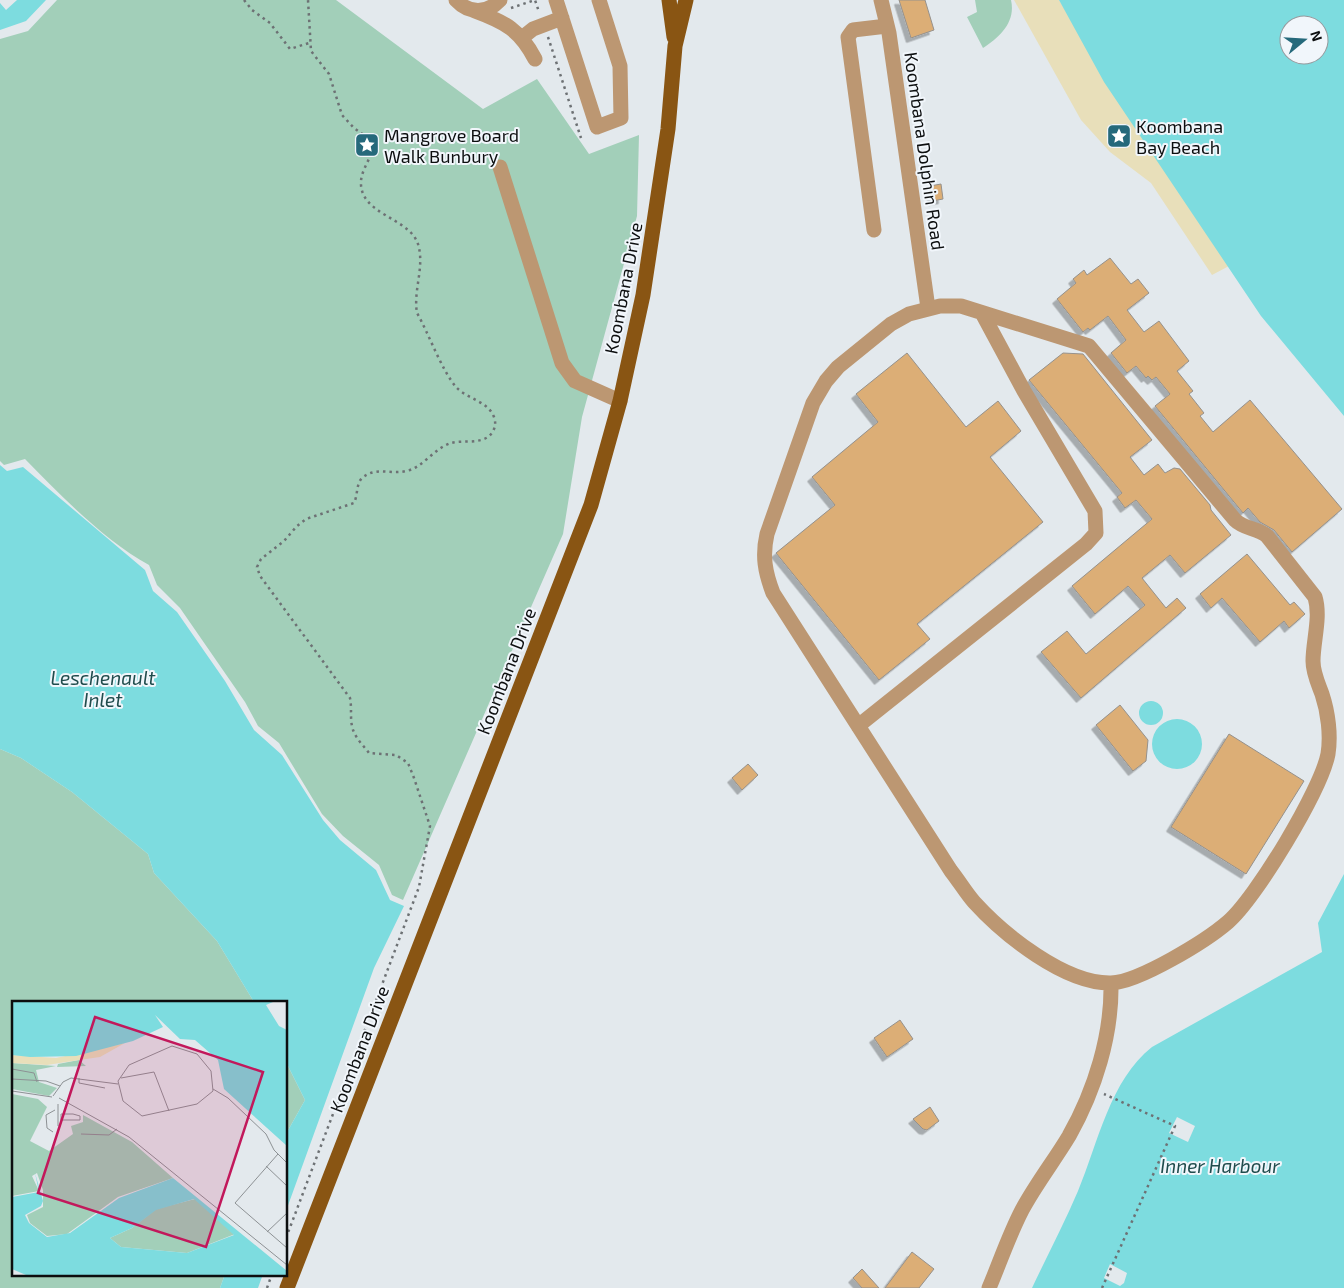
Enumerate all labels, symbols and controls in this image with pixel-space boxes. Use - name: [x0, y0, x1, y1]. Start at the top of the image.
- north arrow: [1279, 15, 1329, 65]
- text: N: [1307, 28, 1326, 43]
- street label: Koombana Dolphin Road: [900, 50, 950, 252]
- place label: Koombana Bay Beach: [1136, 115, 1223, 158]
- place icon: Koombana Bay Beach: [1106, 123, 1132, 149]
- place label: Mangrove Board Walk Bunbury: [384, 124, 519, 167]
- place icon: Mangrove Board Walk Bunbury: [354, 132, 380, 158]
- street label: Koombana Drive: [599, 220, 647, 356]
- street label: Koombana Drive: [472, 605, 540, 737]
- water label: Leschenault Inlet: [51, 666, 156, 711]
- street label: Koombana Drive: [325, 983, 393, 1115]
- inset map: [12, 1001, 288, 1276]
- water label: Inner Harbour: [1160, 1154, 1280, 1177]

